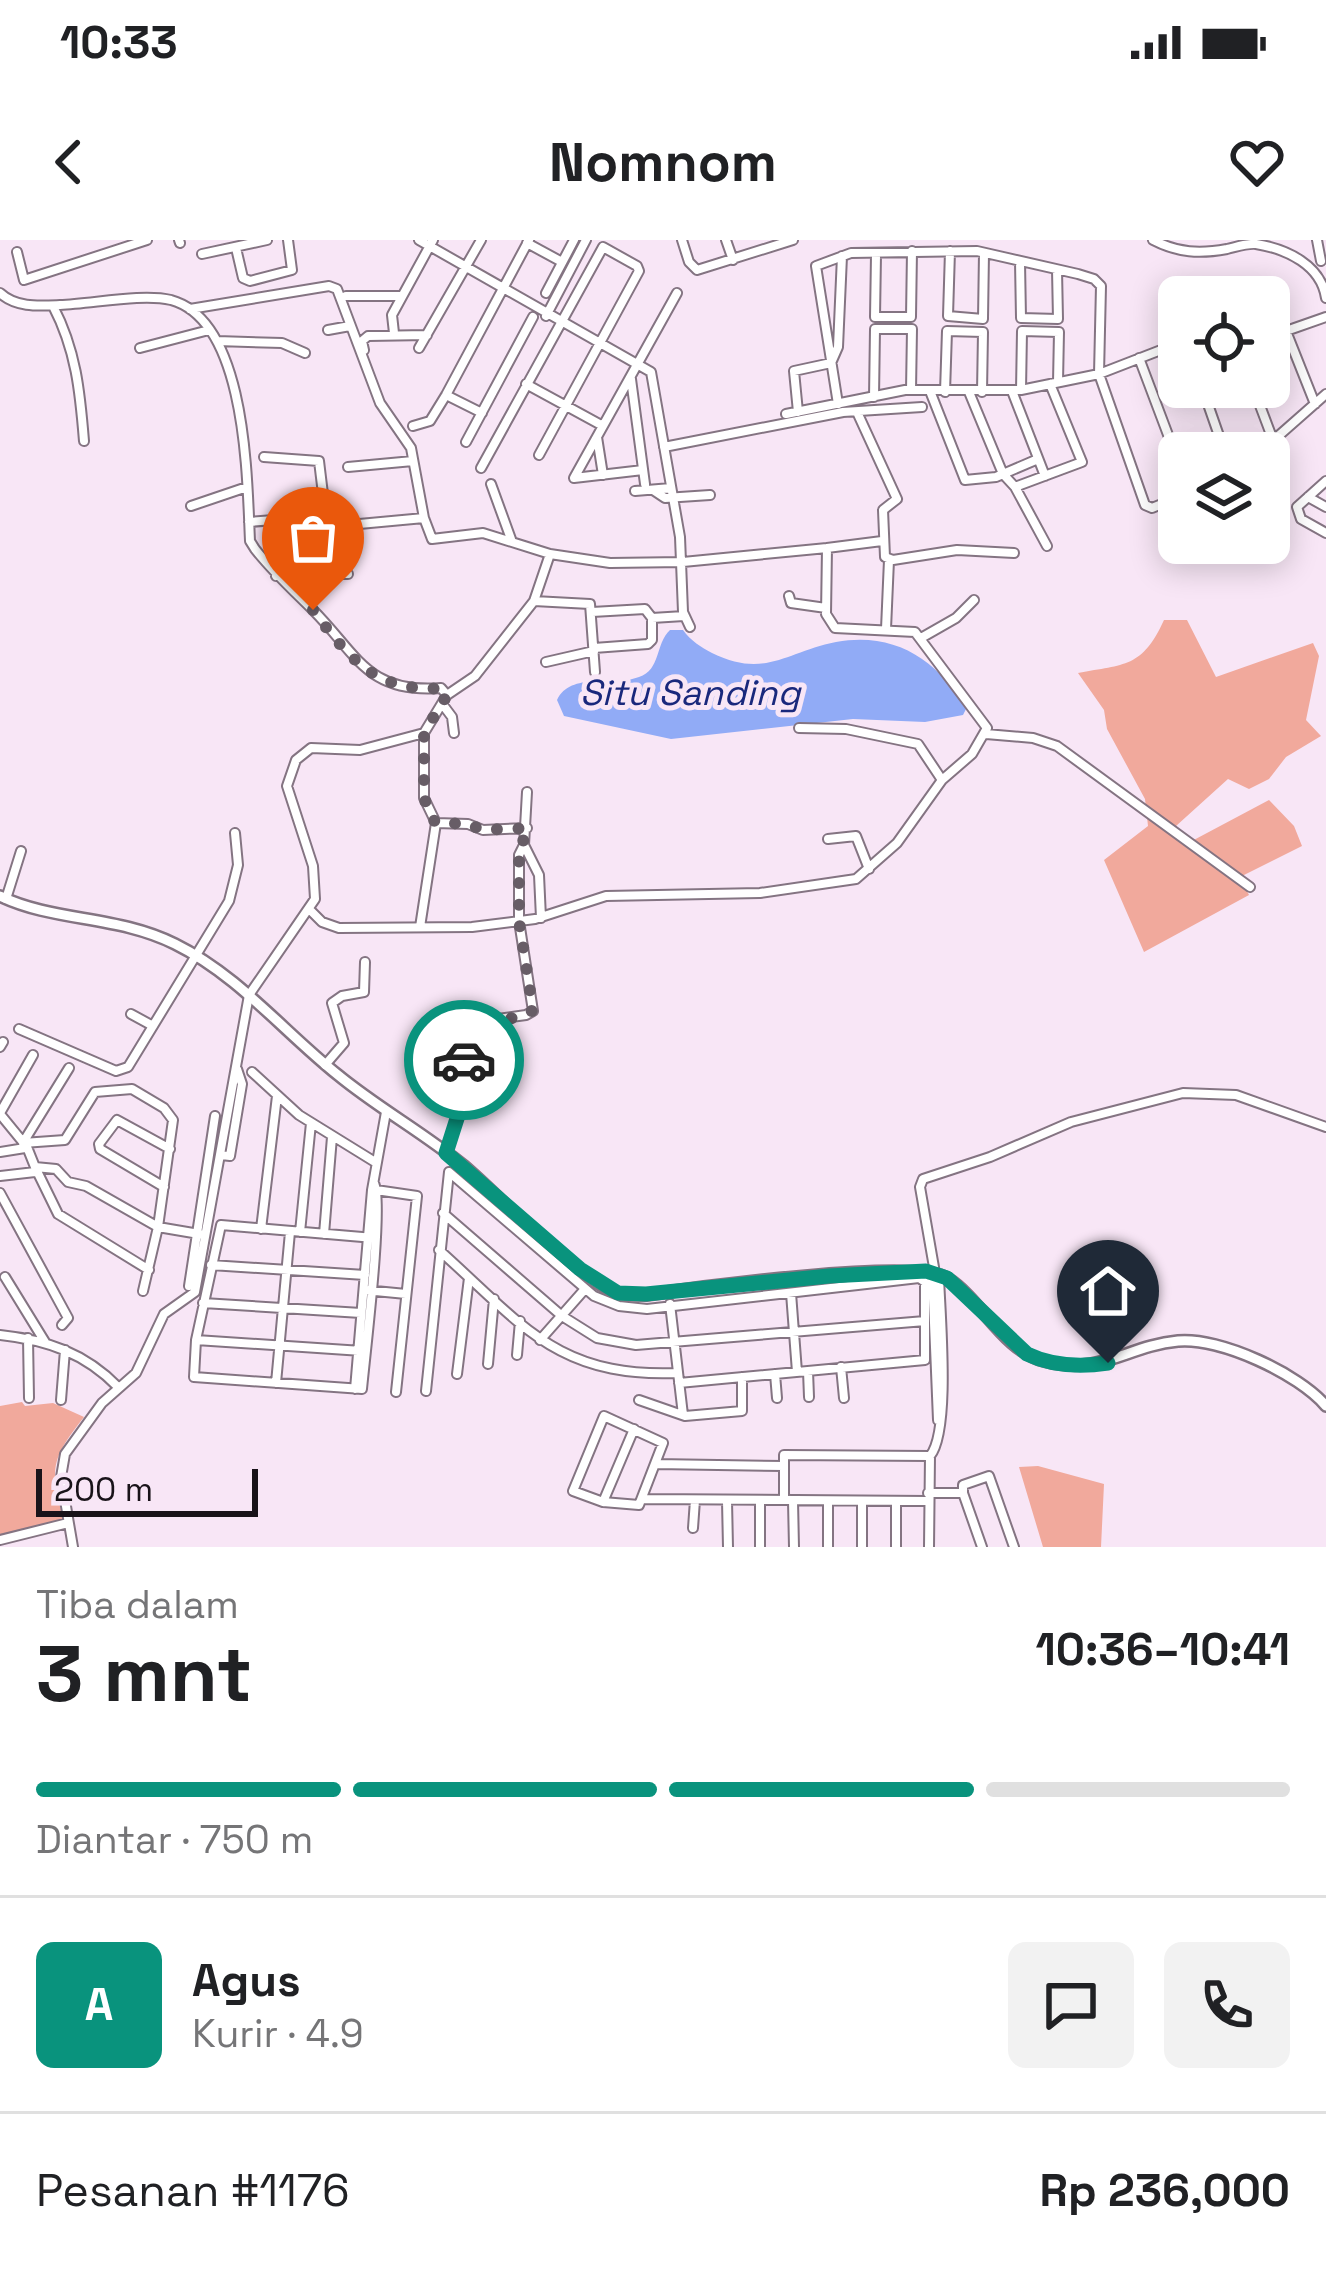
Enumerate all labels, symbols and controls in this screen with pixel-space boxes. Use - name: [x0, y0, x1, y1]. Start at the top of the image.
- text: 10:33: [60, 14, 178, 71]
- text: Nomnom: [549, 128, 777, 197]
- icon: back: [36, 129, 102, 195]
- icon: heart: [1224, 129, 1290, 195]
- map controls: [1158, 276, 1290, 564]
- button: locate: [1158, 276, 1290, 408]
- button: layers: [1158, 432, 1290, 564]
- pin: [262, 487, 364, 610]
- icon: bag: [280, 505, 346, 571]
- water label: Situ Sanding: [580, 670, 802, 716]
- courier: [404, 1000, 524, 1120]
- icon: car: [431, 1027, 497, 1093]
- pin: [1057, 1240, 1159, 1363]
- icon: home: [1075, 1258, 1141, 1324]
- scale bar: [36, 1463, 258, 1516]
- text: 200 m: [54, 1469, 153, 1511]
- text: Tiba dalam: [36, 1580, 239, 1629]
- text: 10:36–10:41: [1035, 1621, 1290, 1678]
- text: 3 mnt: [36, 1624, 252, 1724]
- text: Diantar · 750 m: [36, 1815, 313, 1864]
- button: chat: [1008, 1942, 1134, 2068]
- button: phone: [1164, 1942, 1290, 2068]
- text: Agus: [192, 1952, 301, 2009]
- text: A: [85, 1976, 113, 2033]
- text: Kurir · 4.9: [192, 2009, 364, 2058]
- text: Pesanan #1176: [36, 2162, 349, 2219]
- text: Rp 236,000: [1039, 2162, 1290, 2219]

